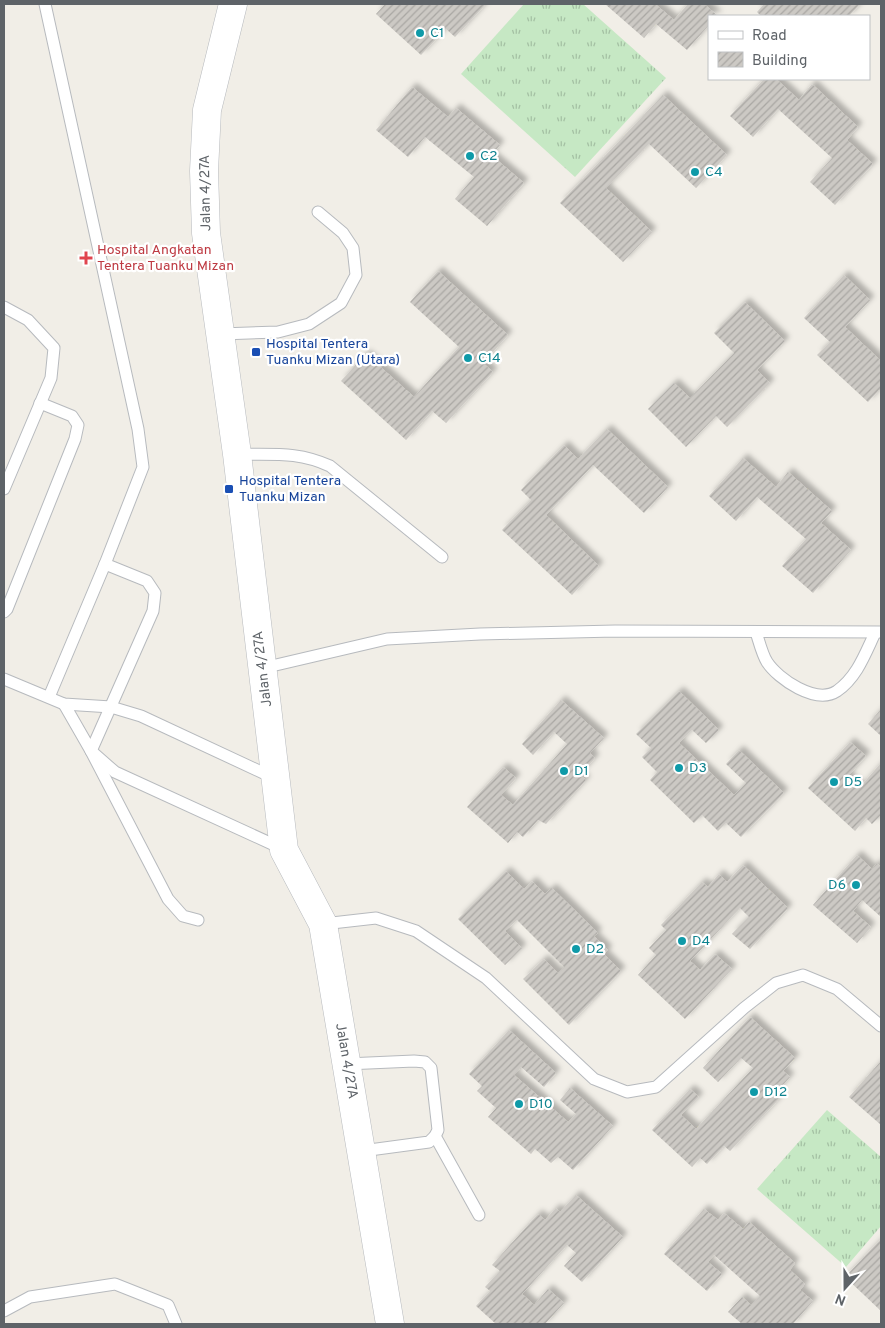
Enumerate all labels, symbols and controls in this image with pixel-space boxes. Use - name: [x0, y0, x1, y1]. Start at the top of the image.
- legend: [708, 15, 870, 80]
- place label: C1: [430, 25, 444, 42]
- marker: C1: [414, 27, 426, 39]
- text: Road: [752, 27, 787, 46]
- text: Building: [752, 52, 807, 71]
- place label: C2: [480, 148, 498, 165]
- marker: C2: [464, 150, 476, 162]
- street label: Jalan 4/27A: [197, 155, 215, 231]
- place label: C4: [705, 164, 723, 181]
- marker: C4: [689, 166, 701, 178]
- place label: Hospital Angkatan Tentera Tuanku Mizan: [97, 242, 234, 275]
- marker: Hospital Angkatan Tentera Tuanku Mizan: [79, 251, 93, 265]
- place label: Hospital Tentera Tuanku Mizan (Utara): [266, 336, 400, 369]
- marker: Hospital Tentera Tuanku Mizan (Utara): [250, 346, 262, 358]
- place label: C14: [478, 350, 501, 367]
- marker: C14: [462, 352, 474, 364]
- place label: Hospital Tentera Tuanku Mizan: [239, 473, 341, 506]
- marker: Hospital Tentera Tuanku Mizan: [223, 483, 235, 495]
- street label: Jalan 4/27A: [250, 630, 276, 708]
- place label: D3: [689, 760, 707, 777]
- marker: D3: [673, 762, 685, 774]
- place label: D1: [574, 763, 589, 780]
- marker: D1: [558, 765, 570, 777]
- place label: D5: [844, 774, 862, 791]
- marker: D5: [828, 776, 840, 788]
- place label: D6: [828, 877, 846, 894]
- marker: D6: [850, 879, 862, 891]
- place label: D4: [692, 933, 710, 950]
- marker: D4: [676, 935, 688, 947]
- place label: D2: [586, 941, 604, 958]
- marker: D2: [570, 943, 582, 955]
- street label: Jalan 4/27A: [331, 1022, 361, 1100]
- place label: D12: [764, 1084, 787, 1101]
- marker: D12: [748, 1086, 760, 1098]
- place label: D10: [529, 1096, 553, 1113]
- marker: D10: [513, 1098, 525, 1110]
- north arrow: [820, 1263, 870, 1313]
- text: N: [833, 1289, 849, 1308]

